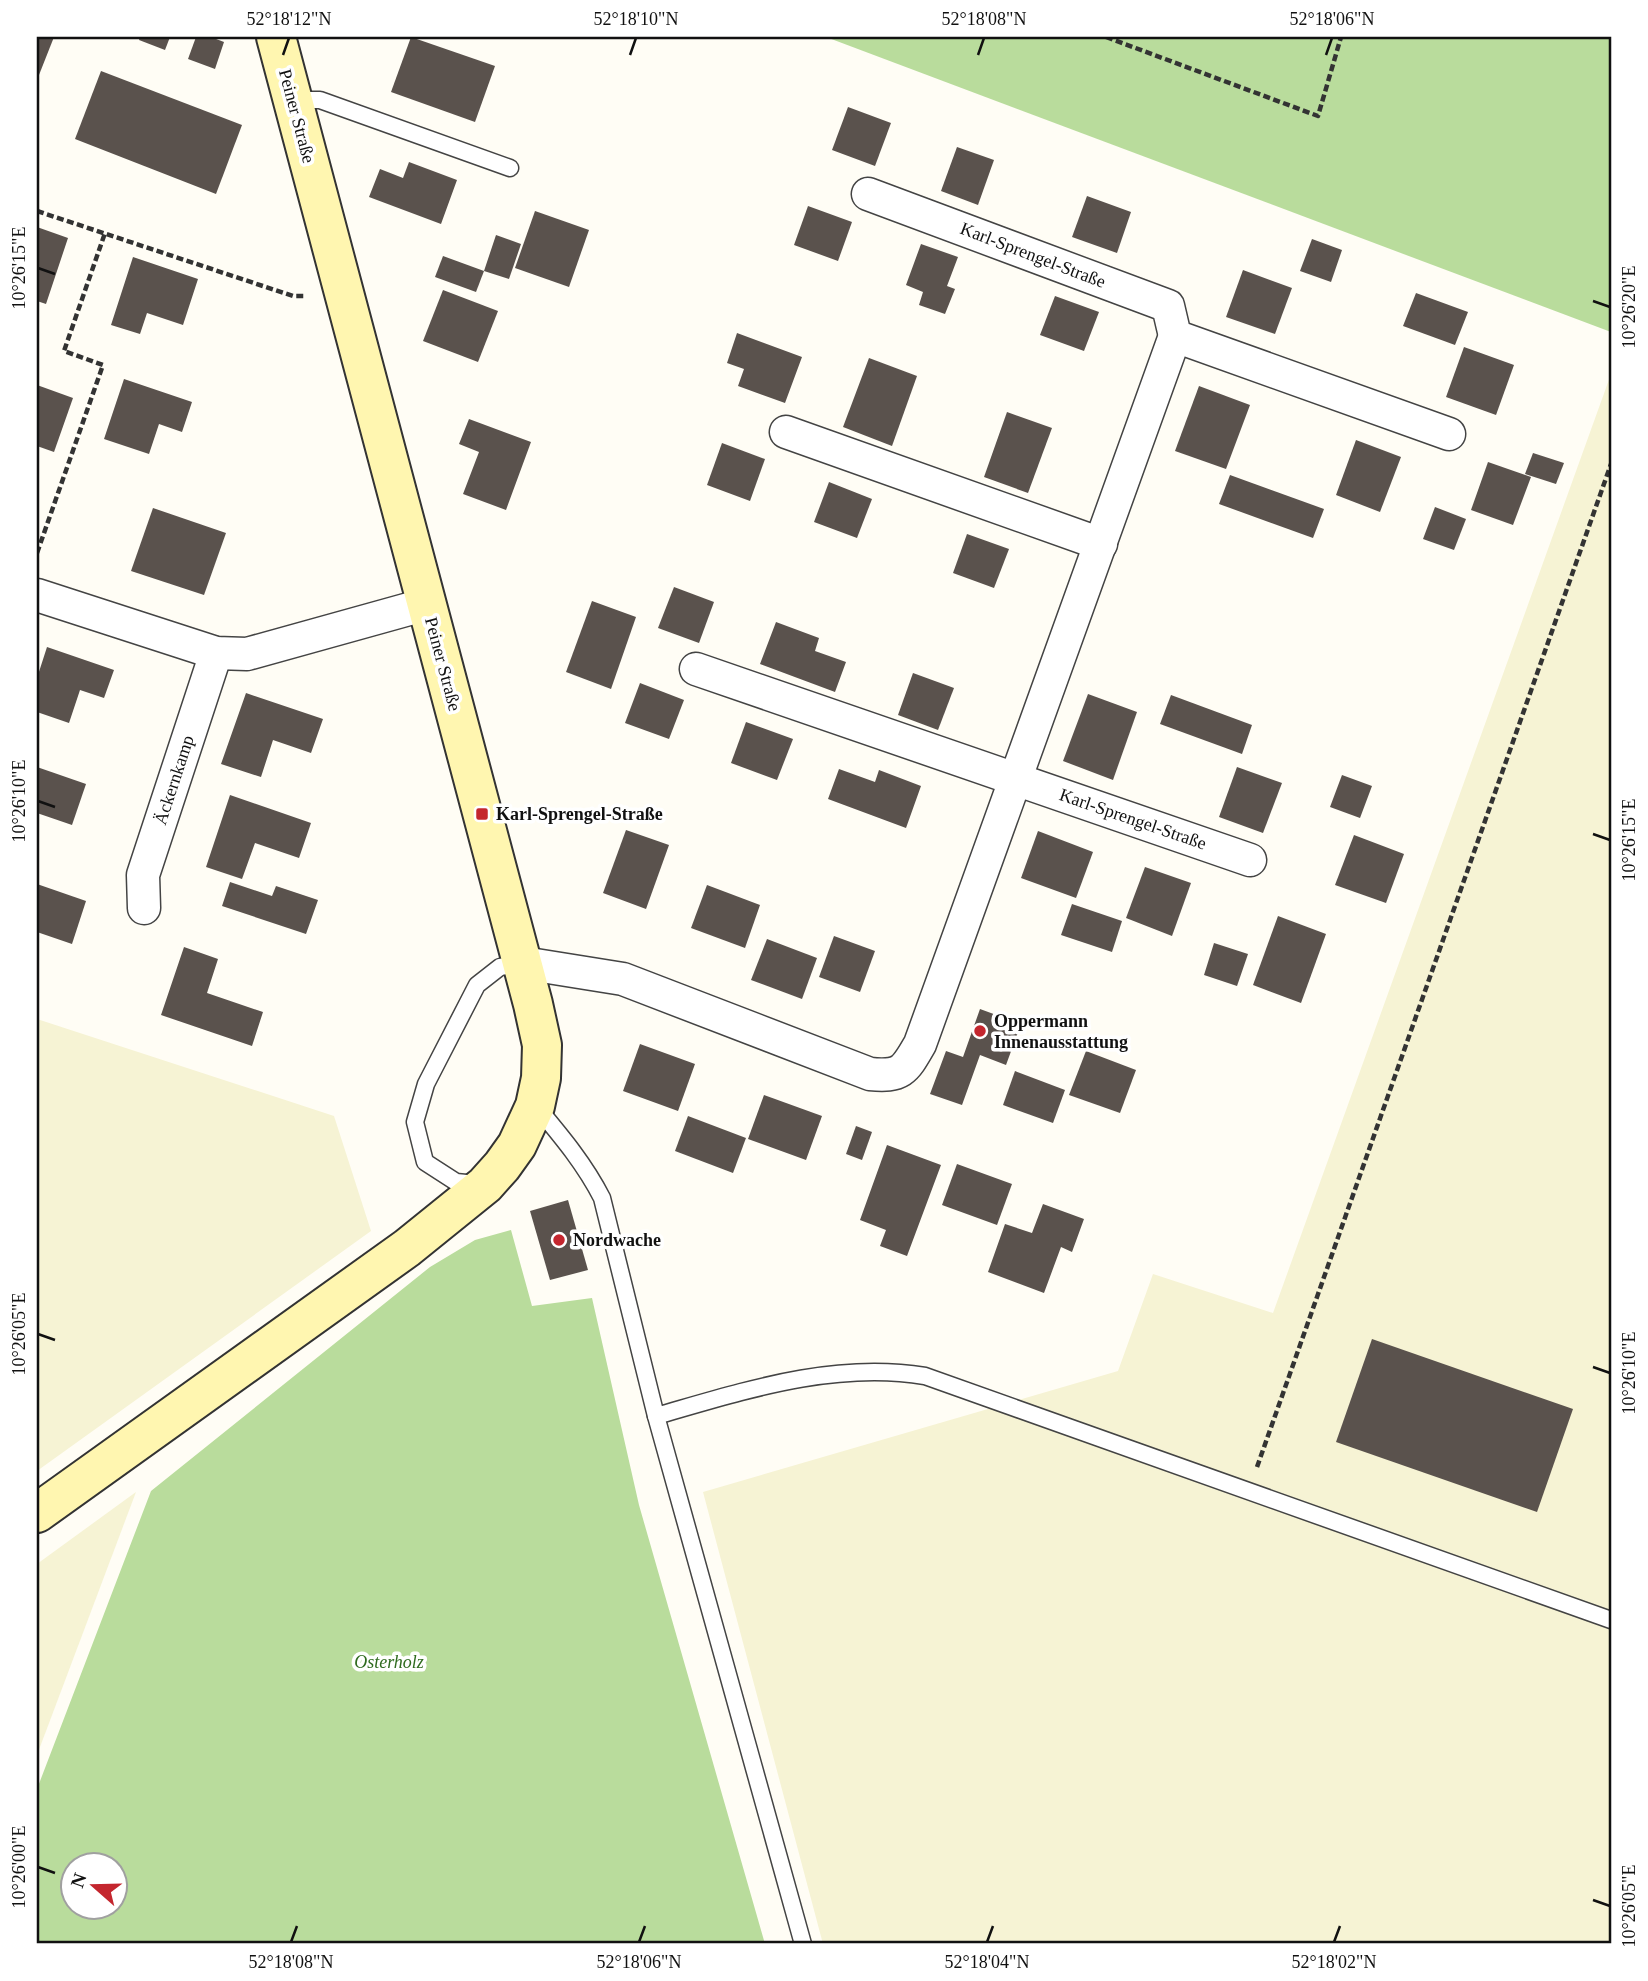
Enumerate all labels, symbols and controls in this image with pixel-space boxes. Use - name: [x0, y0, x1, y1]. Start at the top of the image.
- text: 52°18'12"N: [247, 9, 331, 29]
- text: 52°18'10"N: [594, 9, 678, 29]
- text: 52°18'08"N: [942, 9, 1026, 29]
- text: 52°18'06"N: [1290, 9, 1374, 29]
- street label: Peiner Straße: [275, 67, 319, 165]
- street label: Karl-Sprengel-Straße: [958, 218, 1108, 292]
- text: 10°26'15"E: [9, 227, 29, 309]
- text: 10°26'20"E: [1619, 266, 1639, 348]
- street label: Peiner Straße: [421, 615, 465, 713]
- street label: Äckernkamp: [150, 733, 198, 827]
- text: 10°26'10"E: [9, 760, 29, 842]
- street label: Karl-Sprengel-Straße: [1057, 784, 1209, 854]
- text: 10°26'15"E: [1619, 799, 1639, 881]
- place label: Karl-Sprengel-Straße: [496, 804, 663, 824]
- marker: Karl-Sprengel-Straße: [474, 806, 490, 822]
- place label: Oppermann Innenausstattung: [994, 1011, 1128, 1052]
- marker: Oppermann Innenausstattung: [972, 1023, 988, 1039]
- place label: Nordwache: [573, 1230, 661, 1250]
- marker: Nordwache: [551, 1232, 567, 1248]
- text: 10°26'05"E: [9, 1293, 29, 1375]
- text: 10°26'10"E: [1619, 1332, 1639, 1414]
- park label: Osterholz: [354, 1652, 424, 1672]
- text: 10°26'00"E: [9, 1826, 29, 1908]
- north arrow: [60, 1852, 130, 1922]
- text: 10°26'05"E: [1619, 1865, 1639, 1947]
- text: N: [66, 1870, 91, 1890]
- text: 52°18'08"N: [249, 1952, 333, 1972]
- text: 52°18'06"N: [597, 1952, 681, 1972]
- text: 52°18'04"N: [945, 1952, 1029, 1972]
- text: 52°18'02"N: [1292, 1952, 1376, 1972]

